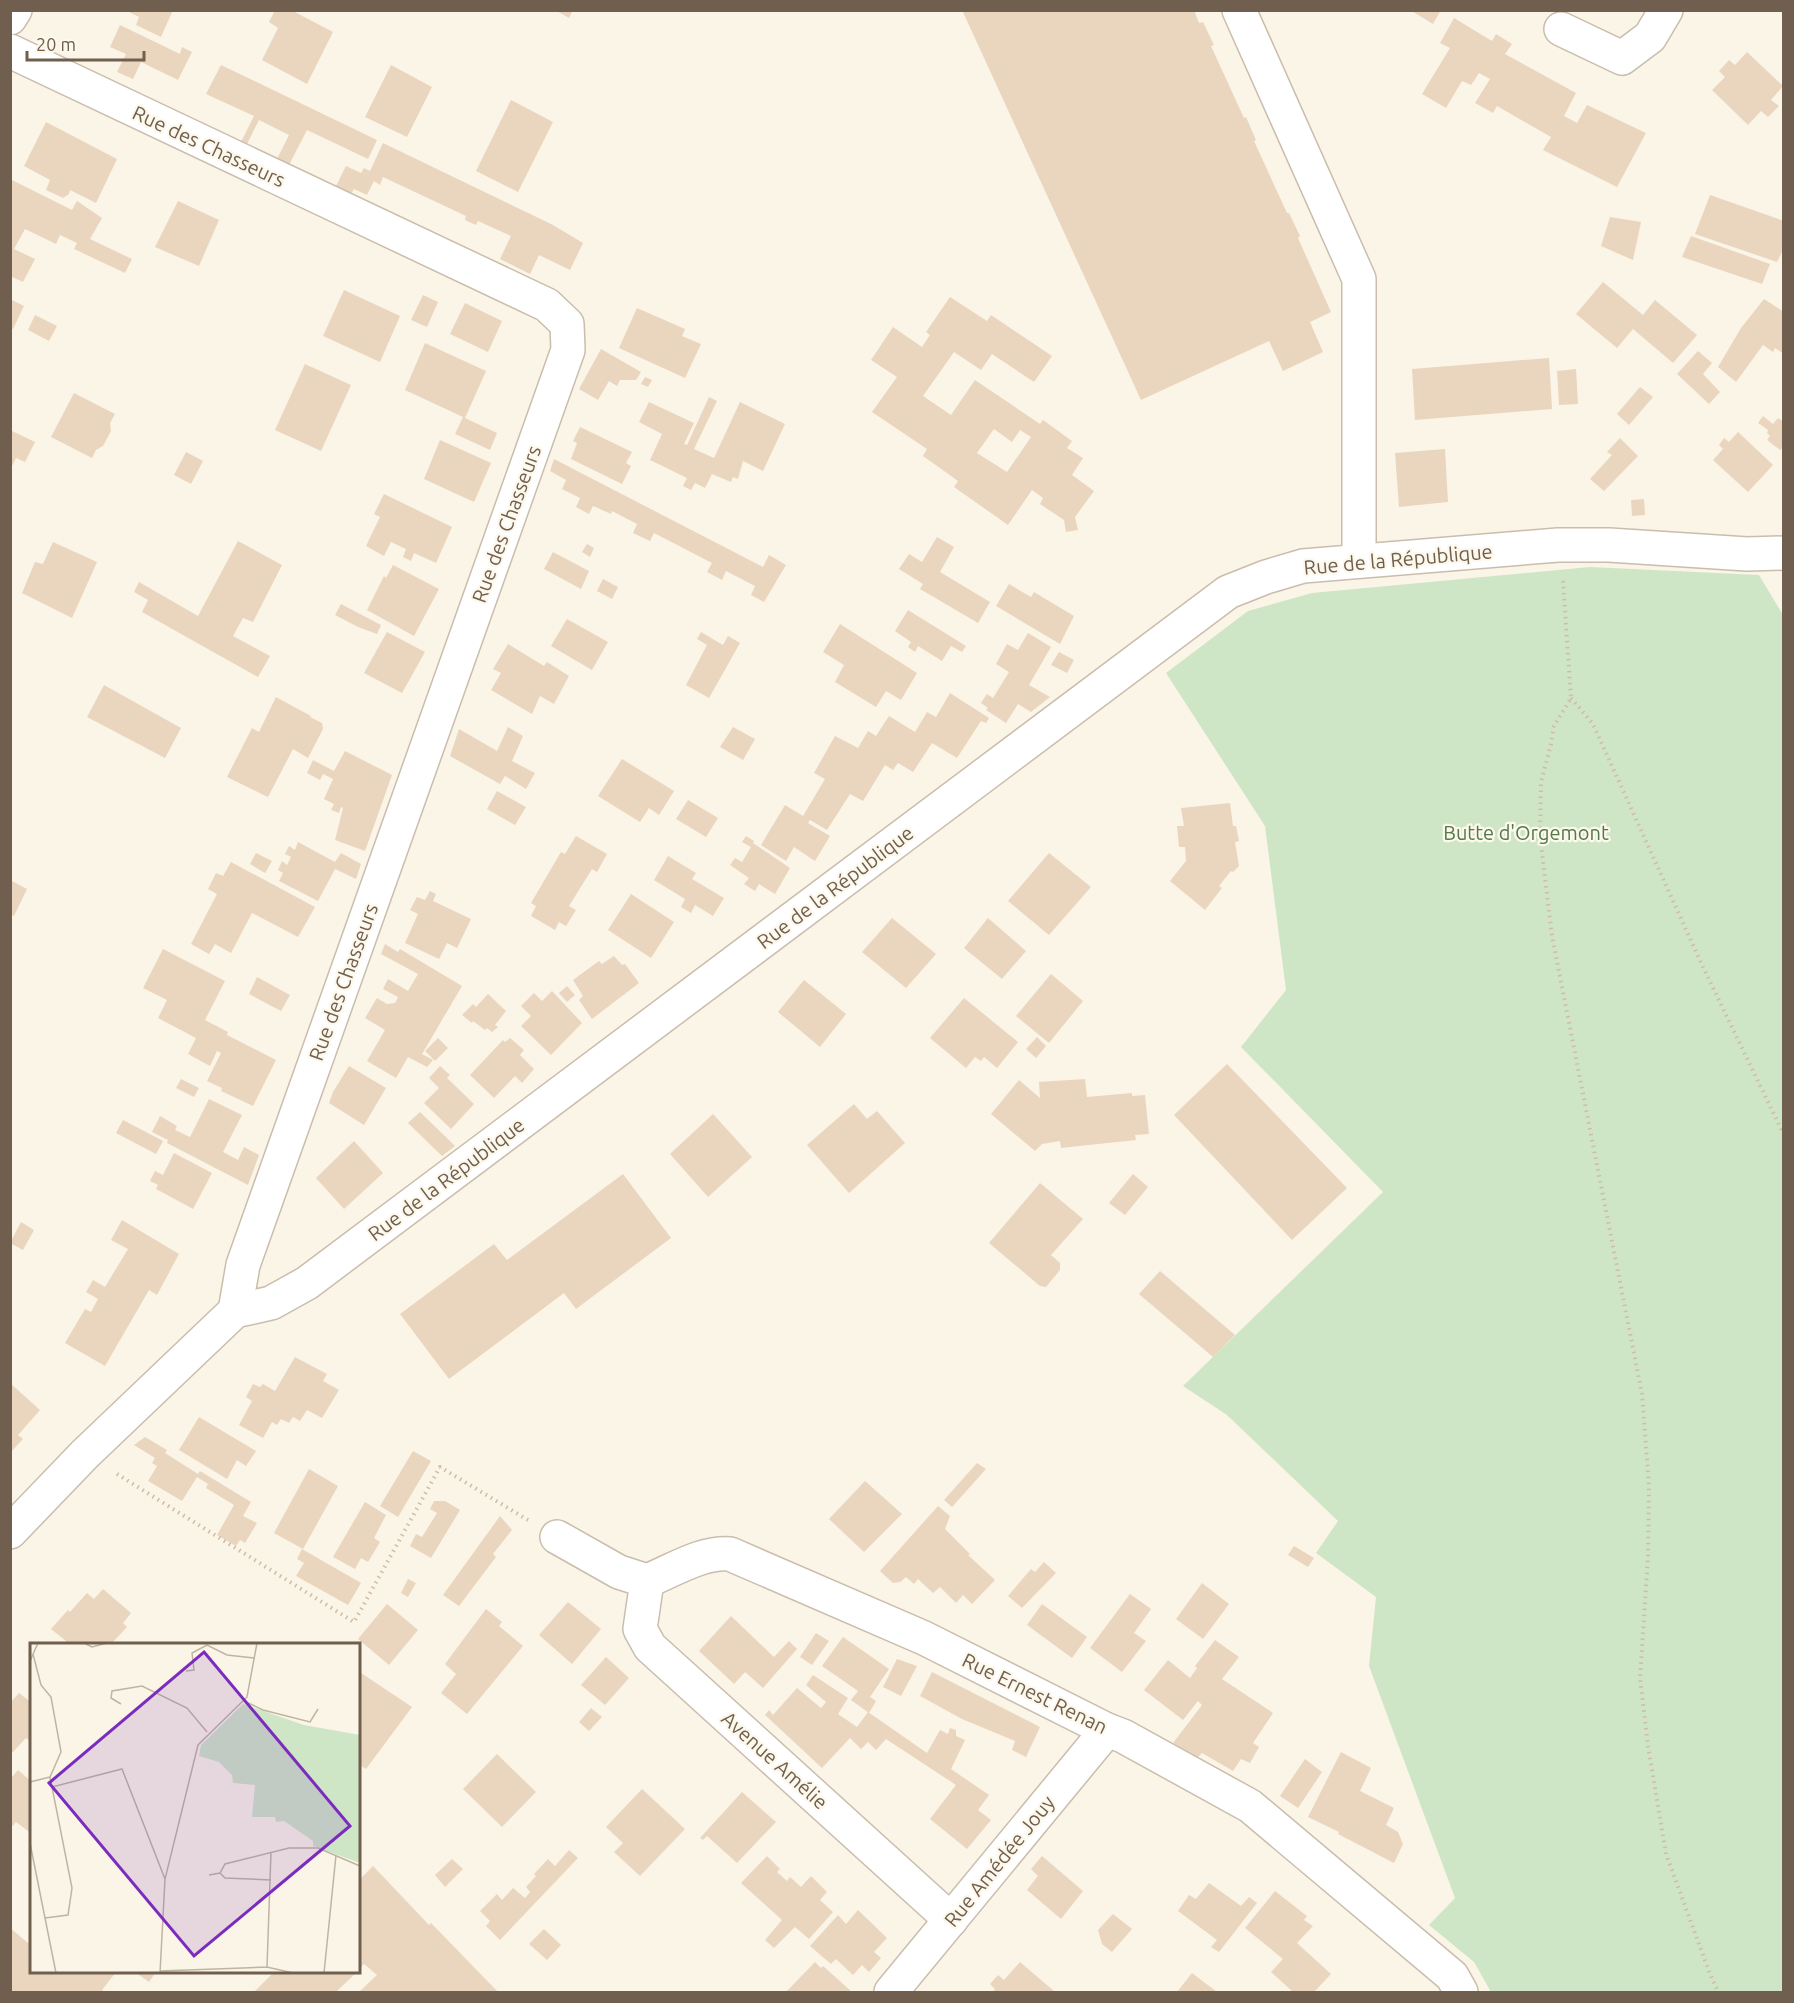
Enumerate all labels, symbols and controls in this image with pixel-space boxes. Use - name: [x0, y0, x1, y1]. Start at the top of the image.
- scale bar: [27, 24, 144, 62]
- text: 20 m: [36, 34, 76, 54]
- street label: Rue des Chasseurs: [129, 101, 289, 191]
- street label: Rue des Chasseurs: [467, 442, 545, 606]
- street label: Rue de la République: [1303, 539, 1493, 579]
- street label: Rue de la République: [752, 821, 918, 953]
- park label: Butte d'Orgemont: [1443, 821, 1609, 844]
- street label: Rue des Chasseurs: [304, 900, 382, 1064]
- street label: Rue de la République: [363, 1113, 529, 1245]
- inset map: [30, 1643, 360, 1973]
- street label: Rue Ernest Renan: [959, 1648, 1111, 1738]
- street label: Avenue Amélie: [717, 1706, 833, 1814]
- street label: Rue Amédée Jouy: [939, 1791, 1059, 1931]

